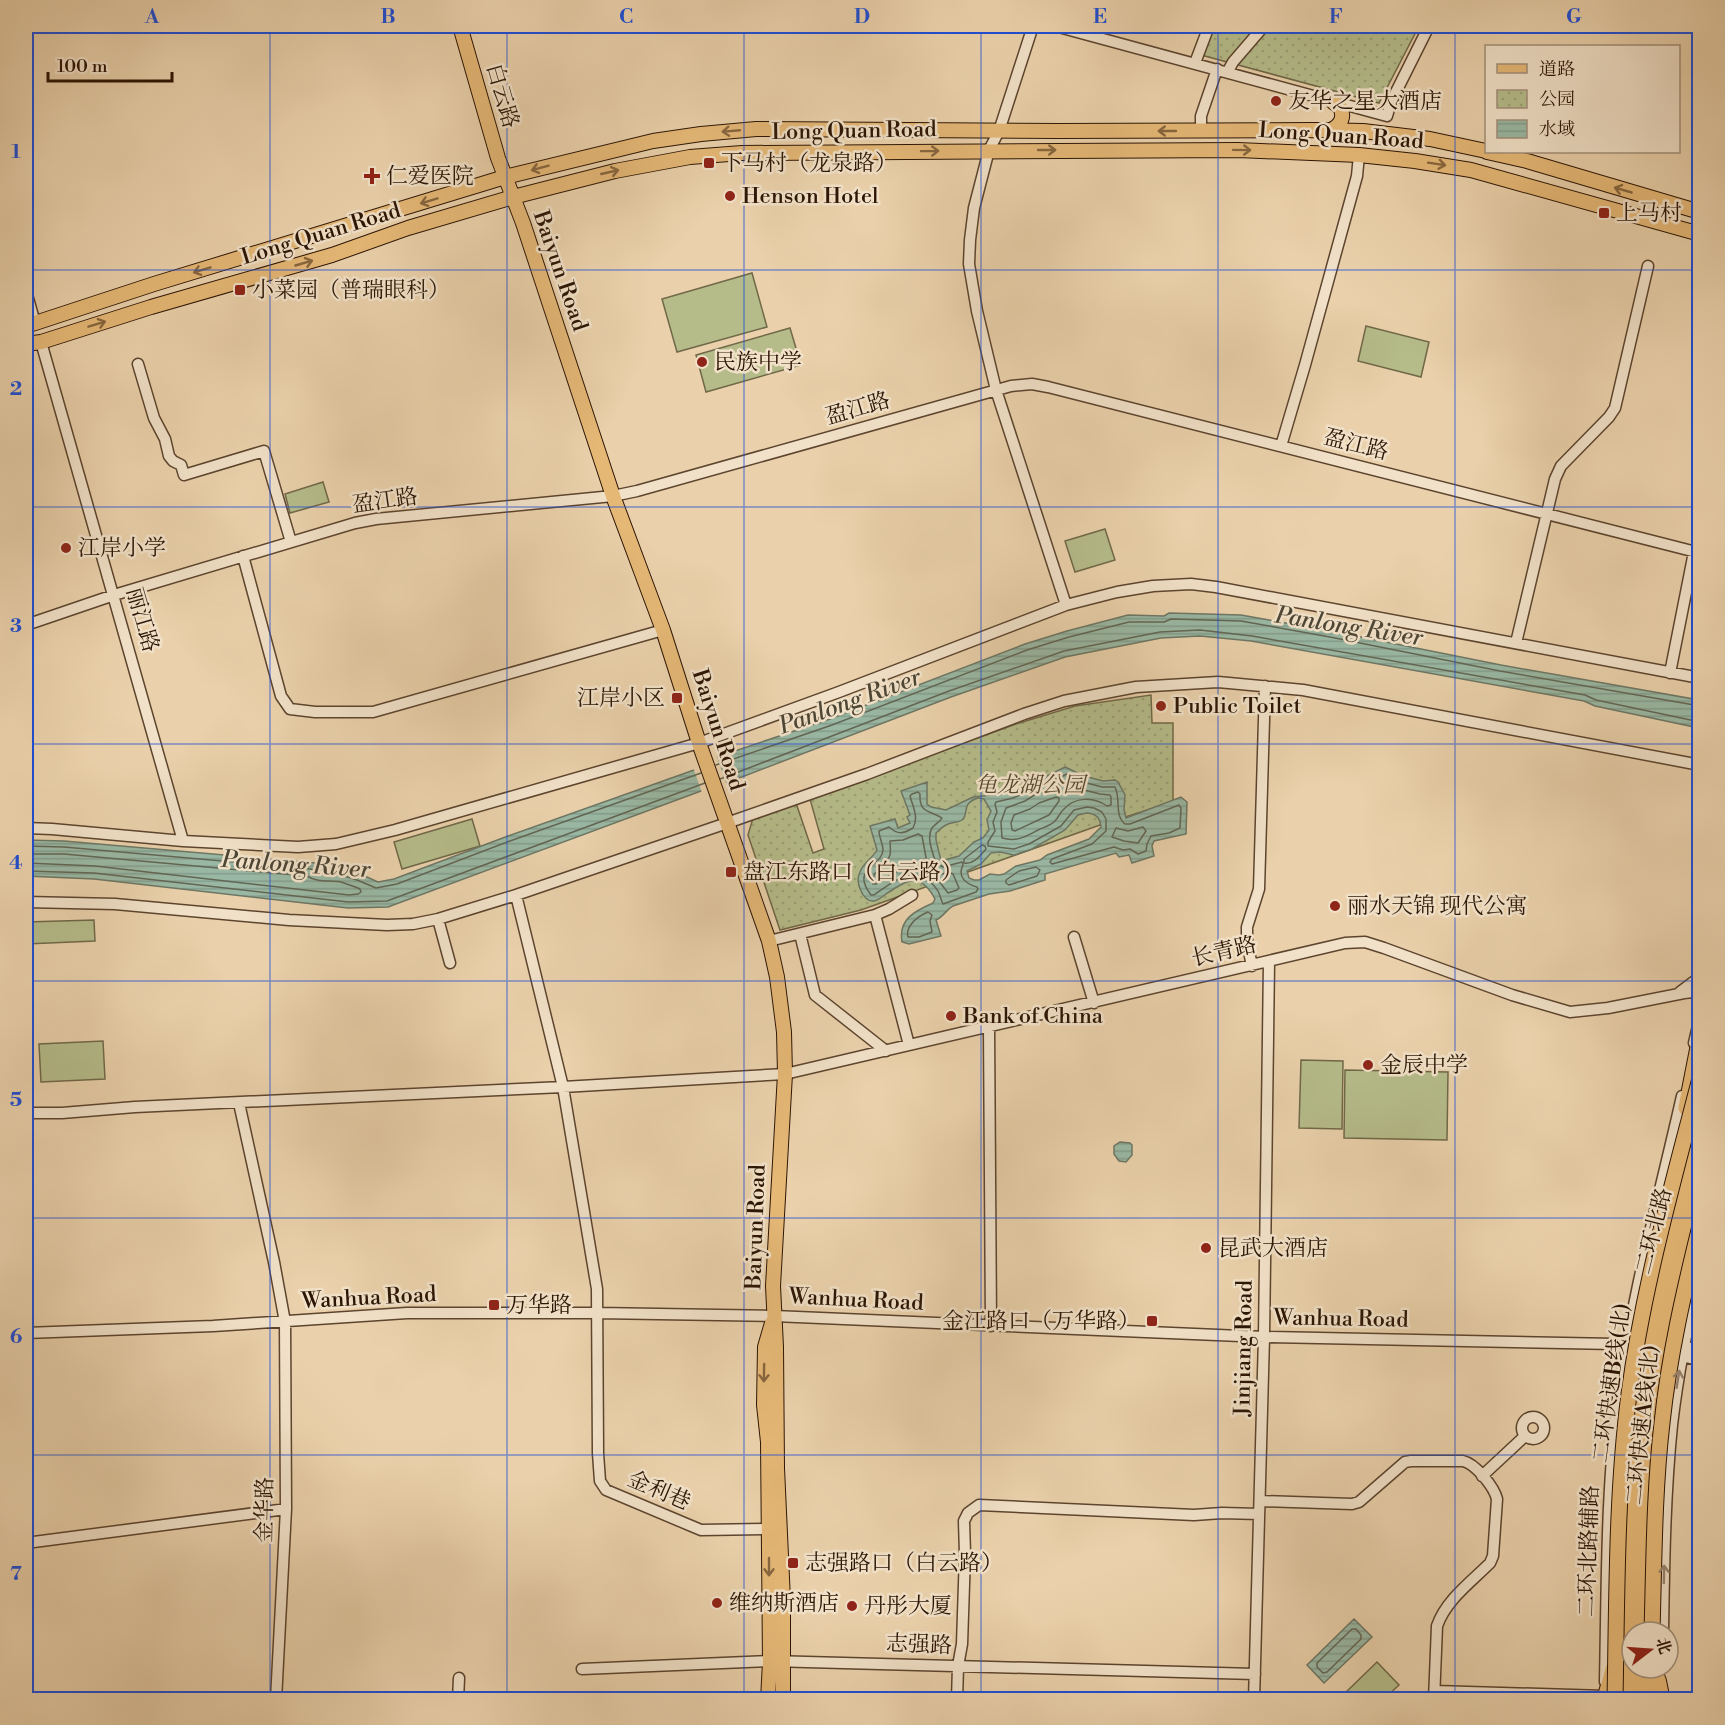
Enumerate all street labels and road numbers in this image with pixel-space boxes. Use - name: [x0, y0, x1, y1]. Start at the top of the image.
- street label: 白云路: [480, 61, 524, 131]
- street label: Long Quan Road: [771, 116, 937, 146]
- street label: Long Quan Road: [1258, 117, 1425, 155]
- street label: Long Quan Road: [238, 197, 405, 271]
- street label: Baiyun Road: [526, 206, 593, 335]
- street label: 盈江路: [823, 387, 893, 431]
- street label: 盈江路: [1321, 424, 1391, 466]
- street label: 盈江路: [350, 483, 420, 519]
- street label: 丽江路: [120, 585, 164, 655]
- street label: Baiyun Road: [685, 665, 750, 794]
- street label: 长青路: [1189, 931, 1259, 973]
- street label: Baiyun Road: [740, 1163, 772, 1291]
- street label: 二环北路: [1630, 1185, 1678, 1277]
- street label: Jinjiang Road: [1229, 1279, 1259, 1417]
- street label: Wanhua Road: [300, 1281, 438, 1315]
- street label: Wanhua Road: [787, 1283, 925, 1317]
- street label: 二环快速B线(北): [1587, 1301, 1637, 1465]
- street label: Wanhua Road: [1272, 1304, 1409, 1334]
- street label: 二环快速A线(北): [1621, 1344, 1665, 1506]
- street label: 金利巷: [623, 1466, 695, 1516]
- street label: 金华路: [251, 1477, 279, 1543]
- street label: 二环北路辅路: [1573, 1485, 1605, 1617]
- street label: 志强路: [886, 1630, 952, 1660]

